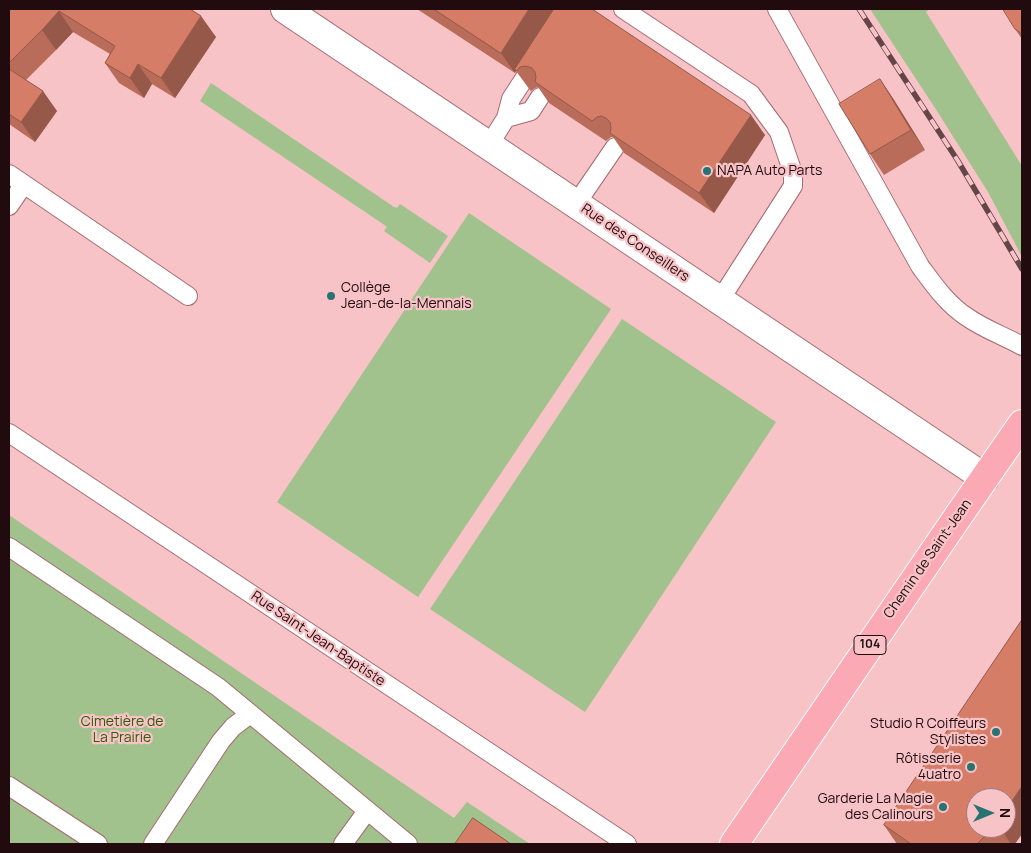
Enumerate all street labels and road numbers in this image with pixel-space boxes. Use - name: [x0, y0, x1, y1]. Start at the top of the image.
- street label: Rue des Conseillers: [578, 201, 692, 285]
- street label: Chemin de Saint-Jean: [881, 496, 975, 622]
- street label: Rue Saint-Jean-Baptiste: [248, 588, 388, 690]
- road number: 104: [854, 636, 886, 654]

